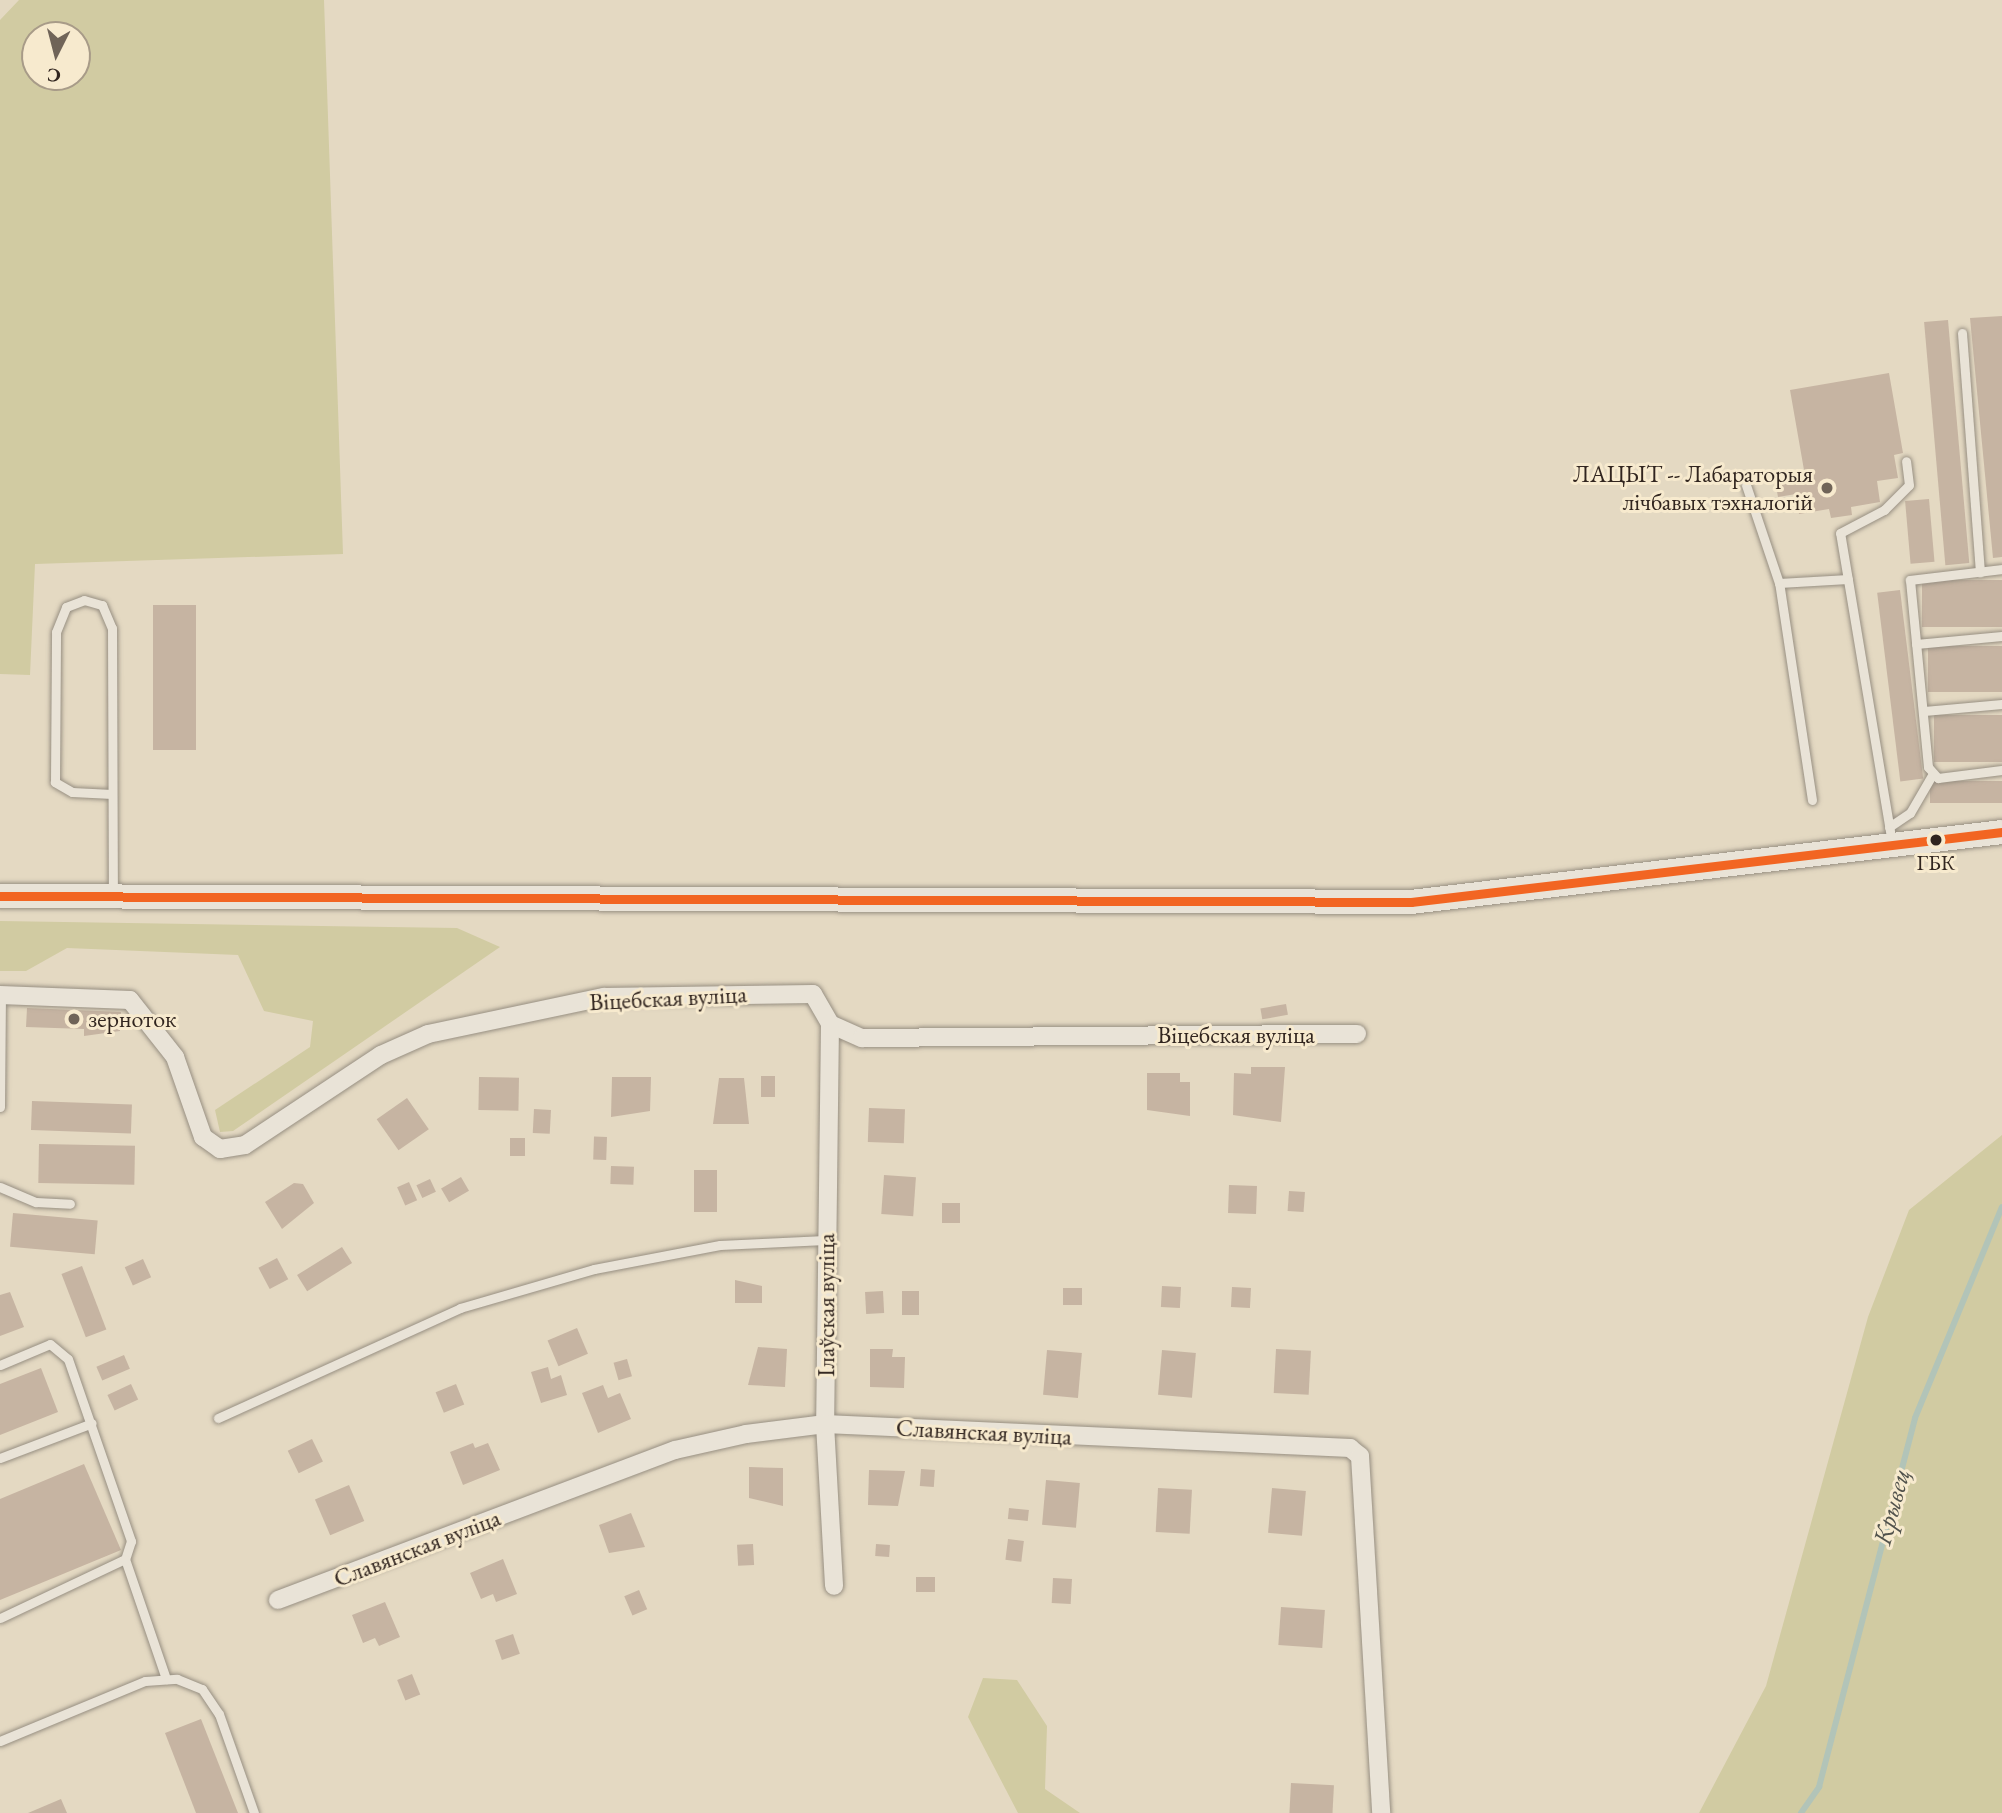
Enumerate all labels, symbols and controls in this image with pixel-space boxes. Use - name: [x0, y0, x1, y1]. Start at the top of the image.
- north arrow: [21, 21, 91, 91]
- text: С: [46, 62, 62, 89]
- place label: ЛАЦЫТ -- Лабараторыя лічбавых тэхналогій: [1573, 460, 1813, 516]
- marker: ЛАЦЫТ -- Лабараторыя лічбавых тэхналогій: [1819, 480, 1835, 496]
- marker: ГБК: [1929, 833, 1943, 847]
- place label: ГБК: [1917, 850, 1955, 876]
- street label: Віцебская вуліца: [589, 979, 747, 1017]
- place label: зерноток: [88, 1005, 177, 1033]
- marker: зерноток: [66, 1011, 82, 1027]
- street label: Віцебская вуліца: [1157, 1021, 1315, 1049]
- street label: Ілаўская вуліца: [812, 1233, 840, 1377]
- street label: Славянская вуліца: [895, 1413, 1073, 1451]
- water label: Крывец: [1867, 1466, 1917, 1548]
- street label: Славянская вуліца: [330, 1503, 504, 1593]

